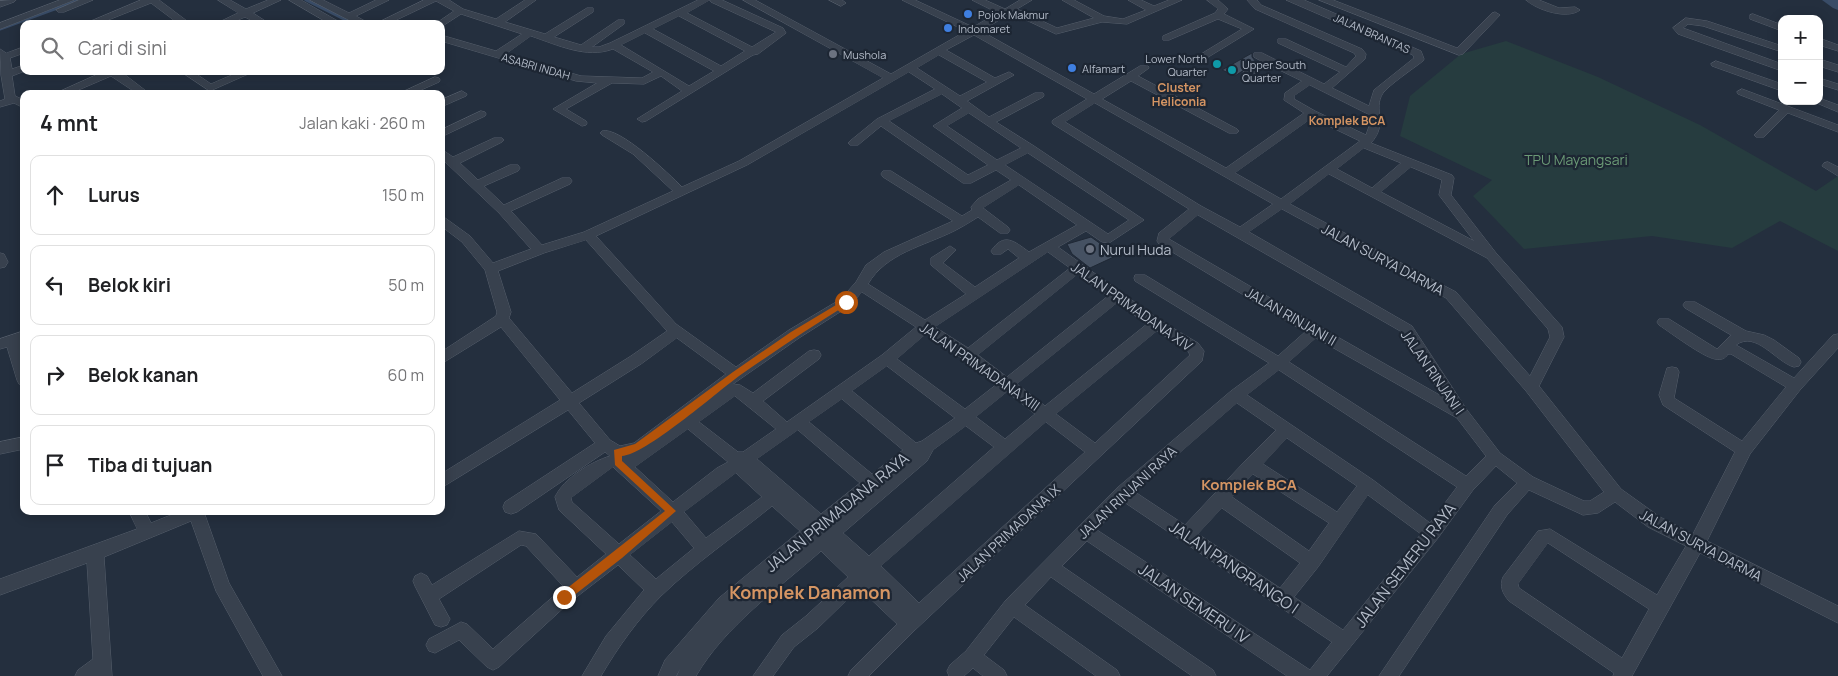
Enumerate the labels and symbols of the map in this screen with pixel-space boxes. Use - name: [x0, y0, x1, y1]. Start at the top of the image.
- place label: Pojok Makmur: [978, 7, 1049, 22]
- marker: Pojok Makmur: [962, 8, 974, 20]
- street label: JALAN BRANTAS: [1331, 9, 1413, 57]
- place label: Indomaret: [958, 21, 1010, 36]
- marker: Indomaret: [942, 22, 954, 34]
- place label: Mushola: [843, 47, 886, 62]
- marker: Mushola: [827, 48, 839, 60]
- street label: ASABRI INDAH: [500, 49, 572, 83]
- place label: Lower North Quarter: [1145, 51, 1207, 79]
- place label: Upper South Quarter: [1242, 57, 1306, 85]
- marker: Lower North Quarter: [1211, 58, 1223, 70]
- place label: Alfamart: [1082, 61, 1125, 76]
- marker: Alfamart: [1066, 62, 1078, 74]
- marker: Upper South Quarter: [1226, 64, 1238, 76]
- district label: Cluster Heliconia: [1152, 79, 1206, 110]
- district label: Komplek BCA: [1309, 112, 1385, 129]
- park label: TPU Mayangsari: [1524, 150, 1628, 169]
- street label: JALAN SURYA DARMA: [1318, 219, 1448, 299]
- place label: Nurul Huda: [1100, 240, 1171, 259]
- marker: Nurul Huda: [1084, 243, 1096, 255]
- street label: JALAN PRIMADANA XIV: [1068, 257, 1197, 355]
- street label: JALAN RINJANI II: [1242, 282, 1340, 350]
- route start: [835, 291, 858, 314]
- street label: JALAN PRIMADANA XIII: [916, 317, 1044, 415]
- street label: JALAN RINJANI I: [1397, 326, 1469, 418]
- street label: JALAN RINJANI RAYA: [1074, 441, 1181, 543]
- street label: JALAN PRIMADANA RAYA: [761, 447, 913, 577]
- district label: Komplek BCA: [1201, 474, 1297, 495]
- street label: JALAN PRIMADANA IX: [952, 479, 1064, 586]
- street label: JALAN SEMERU RAYA: [1349, 498, 1461, 632]
- street label: JALAN SURYA DARMA: [1636, 505, 1766, 585]
- street label: JALAN PANGRANGO I: [1165, 515, 1303, 619]
- street label: JALAN SEMERU IV: [1134, 558, 1254, 648]
- district label: Komplek Danamon: [729, 580, 891, 604]
- route end: [553, 586, 576, 609]

